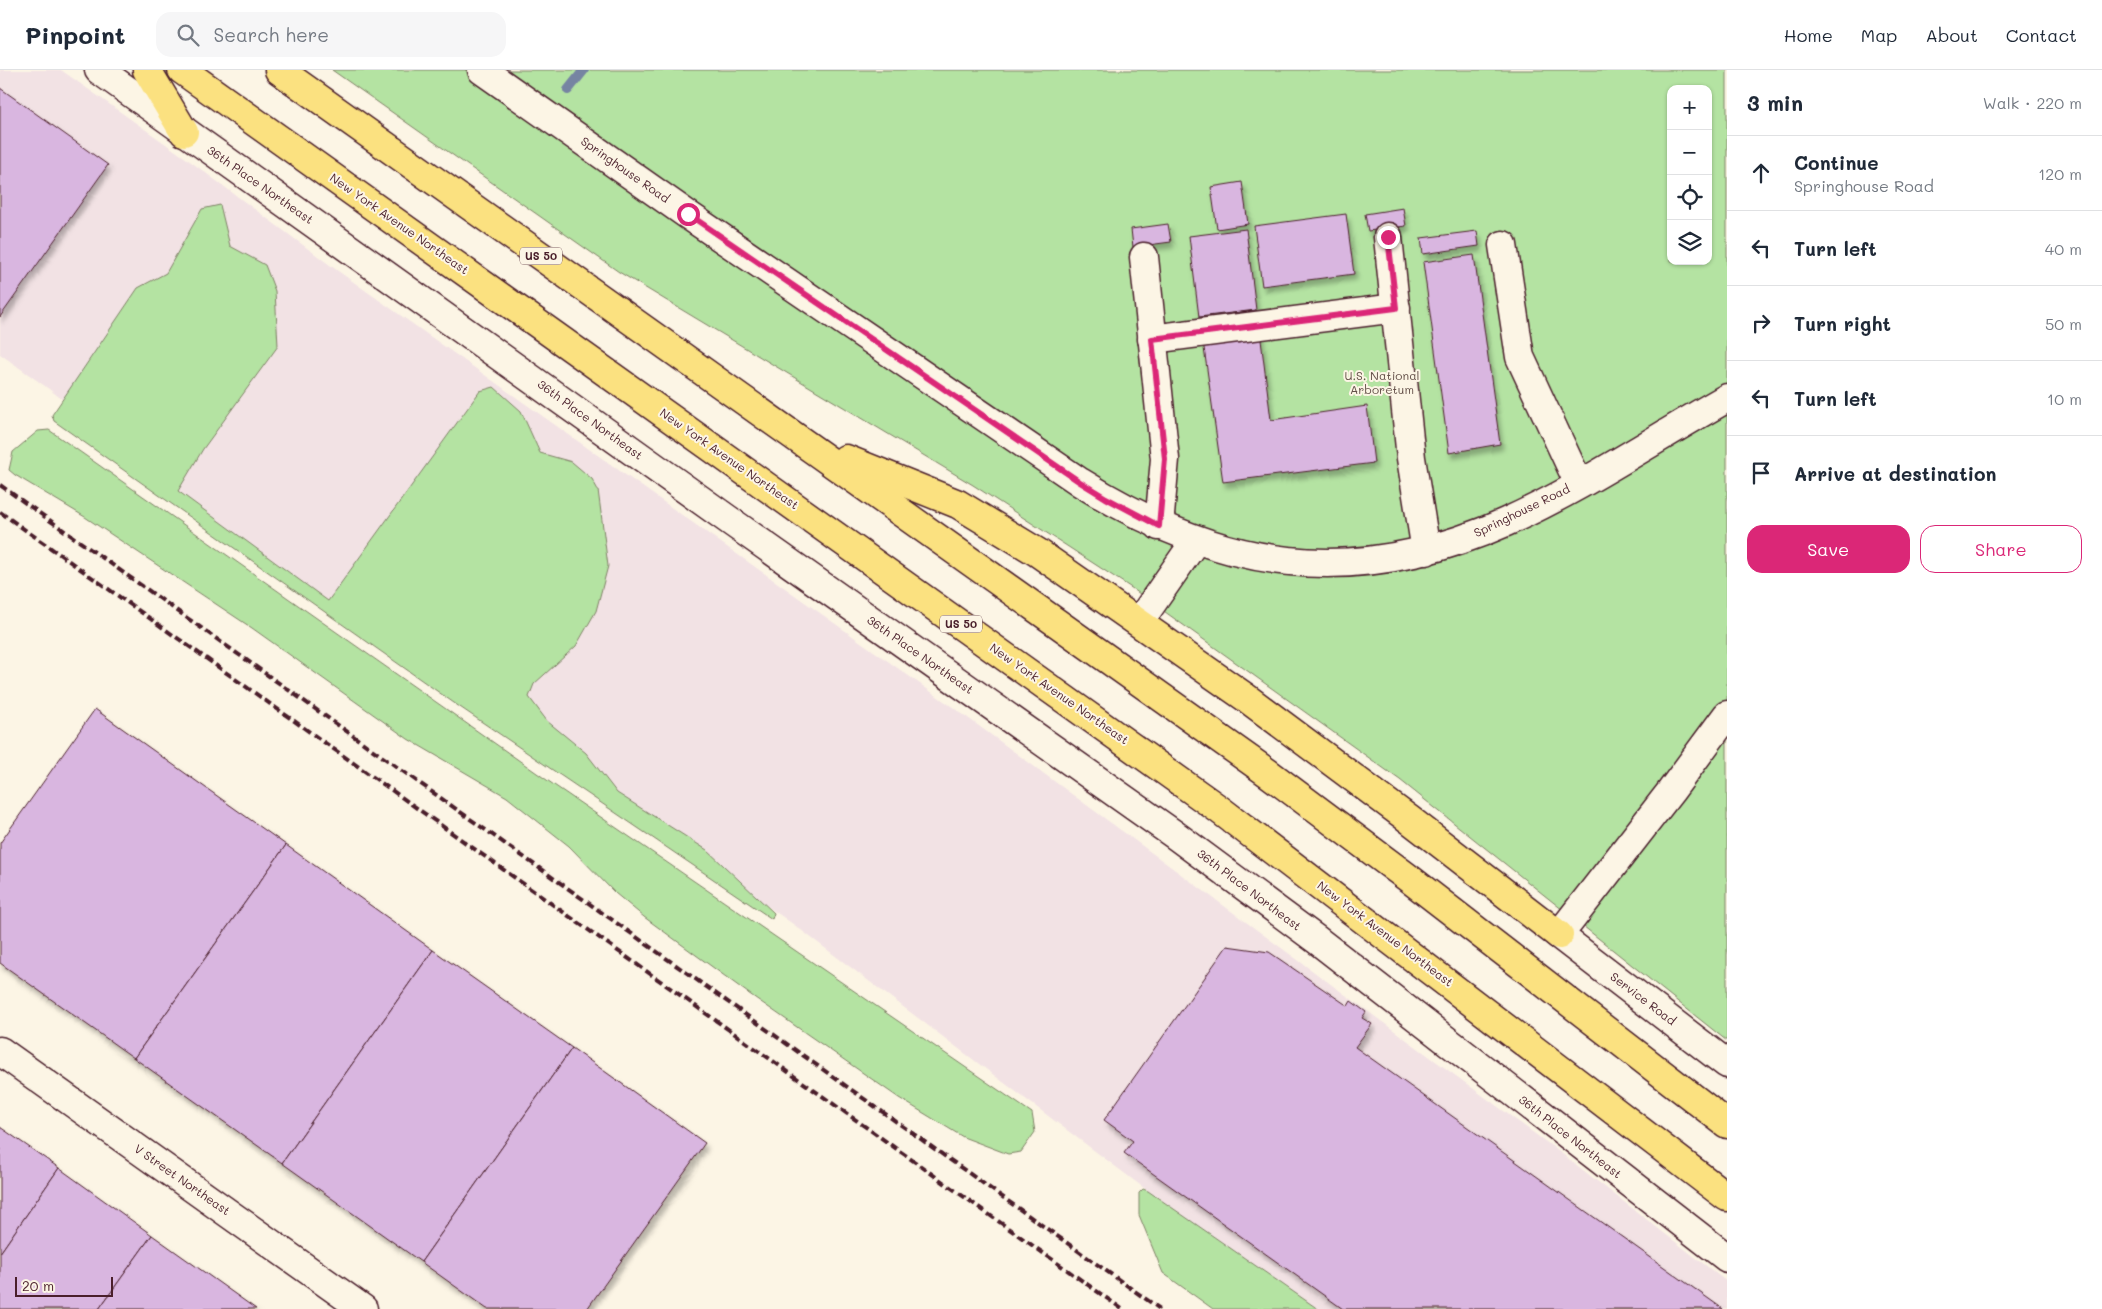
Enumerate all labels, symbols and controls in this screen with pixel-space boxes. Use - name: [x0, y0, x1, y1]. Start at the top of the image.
- search box: [156, 12, 506, 57]
- text: Pinpoint: [25, 19, 126, 50]
- icon: search: [174, 21, 202, 49]
- text: Search here: [214, 22, 329, 47]
- text: Home: [1784, 23, 1833, 47]
- text: Map: [1861, 23, 1897, 47]
- text: About: [1925, 23, 1978, 47]
- text: Contact: [2006, 23, 2077, 47]
- map controls: [1667, 85, 1712, 265]
- button: +: [1667, 85, 1712, 130]
- text: 3 min: [1747, 89, 1803, 116]
- text: Walk · 220 m: [1983, 92, 2082, 113]
- button: −: [1667, 130, 1712, 175]
- street label: Springhouse Road: [578, 133, 673, 206]
- street label: 36th Place Northeast: [204, 141, 317, 227]
- text: Continue: [1794, 150, 1879, 175]
- icon: ahead: [1747, 159, 1775, 187]
- text: 120 m: [2038, 163, 2082, 184]
- street label: New York Avenue Northeast: [327, 169, 472, 277]
- button: locate: [1667, 175, 1712, 220]
- text: Springhouse Road: [1794, 175, 1934, 196]
- route start: [677, 203, 700, 226]
- button: layers: [1667, 220, 1712, 265]
- route end: [1377, 226, 1400, 249]
- icon: left: [1747, 234, 1775, 262]
- text: Turn left: [1794, 236, 1877, 261]
- text: 40 m: [2045, 238, 2082, 259]
- road number: US 50: [520, 248, 562, 265]
- icon: right: [1747, 309, 1775, 337]
- text: Turn right: [1794, 311, 1891, 336]
- text: 50 m: [2045, 313, 2082, 334]
- park label: U.S. National Arboretum: [1344, 367, 1420, 397]
- street label: 36th Place Northeast: [535, 376, 646, 463]
- icon: left: [1747, 384, 1775, 412]
- text: Turn left: [1794, 386, 1877, 411]
- text: 10 m: [2047, 388, 2082, 409]
- street label: New York Avenue Northeast: [657, 404, 802, 512]
- icon: arrive: [1747, 459, 1775, 487]
- text: Arrive at destination: [1794, 461, 1997, 486]
- street label: Springhouse Road: [1471, 480, 1573, 540]
- button: Save: [1747, 525, 1910, 573]
- button: Share: [1920, 525, 2082, 573]
- street label: 36th Place Northeast: [864, 611, 977, 697]
- road number: US 50: [940, 616, 982, 632]
- street label: New York Avenue Northeast: [987, 639, 1132, 747]
- street label: 36th Place Northeast: [1194, 845, 1305, 934]
- street label: New York Avenue Northeast: [1314, 877, 1457, 990]
- street label: Service Road: [1607, 968, 1680, 1028]
- street label: 36th Place Northeast: [1516, 1091, 1625, 1181]
- street label: V Street Northeast: [131, 1140, 234, 1218]
- scale bar: [15, 1274, 112, 1297]
- text: 20 m: [22, 1276, 54, 1295]

